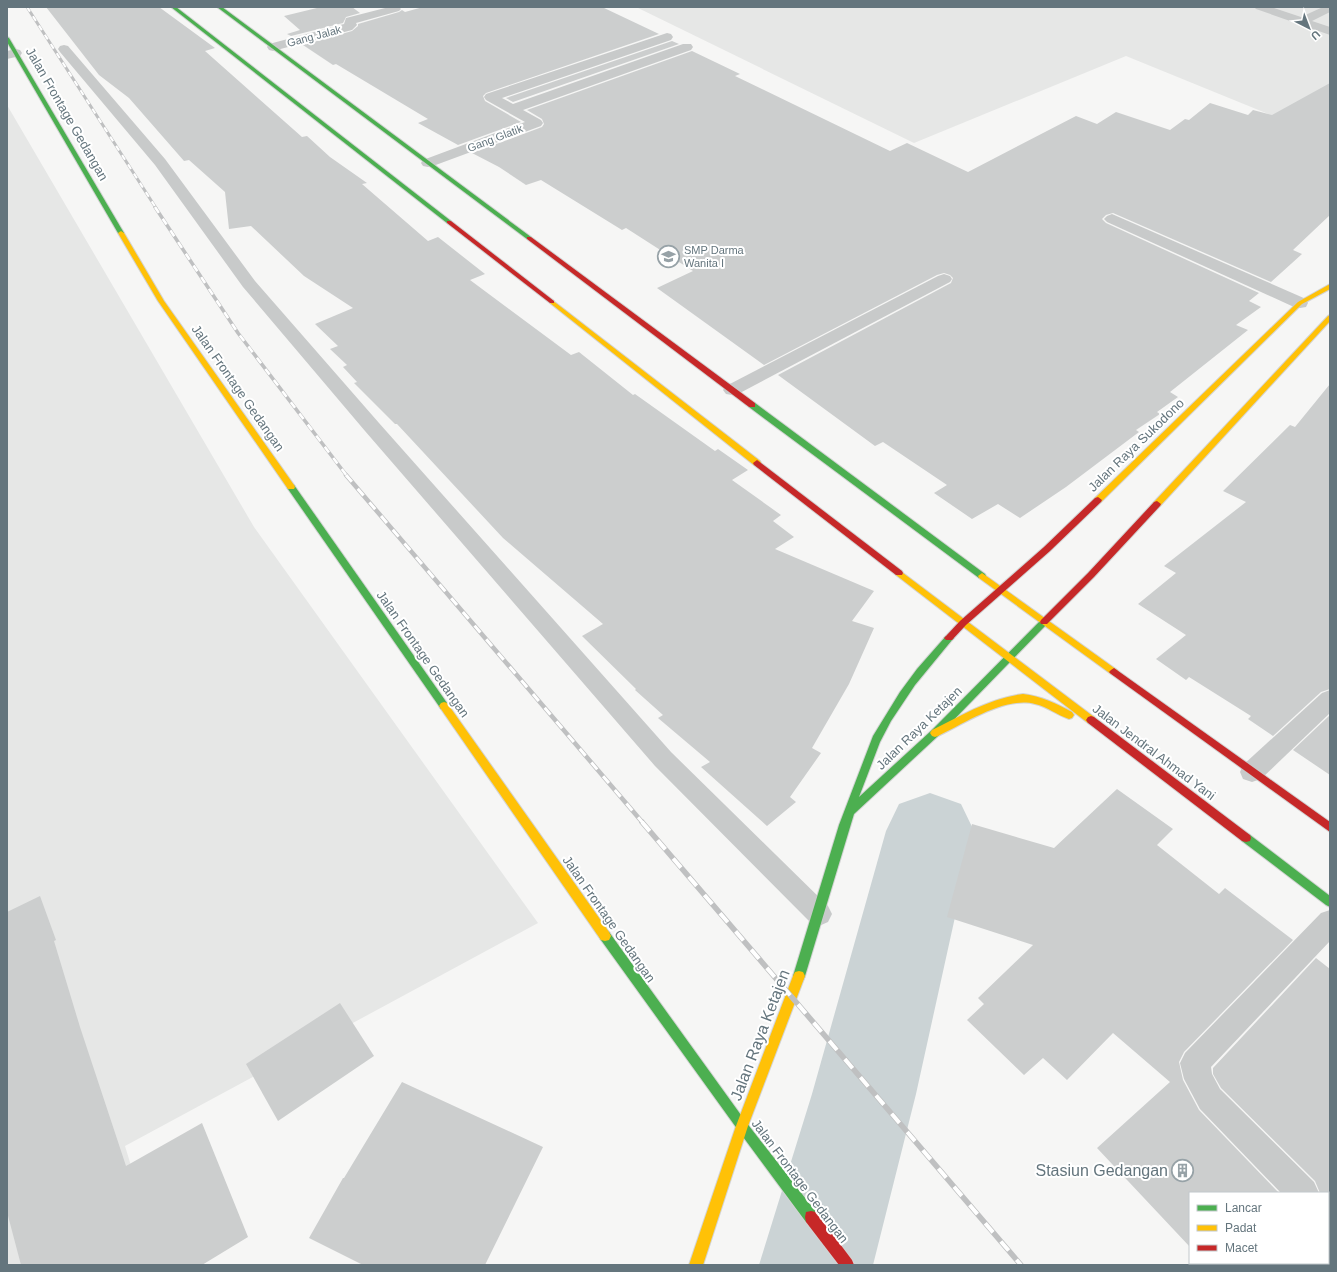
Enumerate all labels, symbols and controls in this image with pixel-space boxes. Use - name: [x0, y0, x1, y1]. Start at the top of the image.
- north arrow: [1289, 8, 1329, 48]
- street label: Gang Jalak: [286, 23, 343, 49]
- text: U: [1309, 28, 1323, 43]
- street label: Jalan Frontage Gedangan: [23, 45, 111, 183]
- street label: Gang Glatik: [466, 122, 525, 154]
- school or university icon: SMP Darma Wanita I: [655, 243, 681, 269]
- place label: SMP Darma Wanita I: [684, 244, 745, 269]
- street label: Jalan Frontage Gedangan: [189, 322, 287, 454]
- street label: Jalan Raya Sukodono: [1085, 395, 1187, 495]
- street label: Jalan Frontage Gedangan: [374, 588, 472, 720]
- street label: Jalan Raya Ketajen: [873, 683, 965, 773]
- street label: Jalan Jendral Ahmad Yani: [1090, 701, 1218, 803]
- street label: Jalan Frontage Gedangan: [560, 853, 658, 985]
- street label: Jalan Raya Ketajen: [727, 967, 793, 1103]
- street label: Jalan Frontage Gedangan: [749, 1116, 851, 1246]
- building icon: Stasiun Gedangan: [1170, 1157, 1196, 1183]
- place label: Stasiun Gedangan: [1035, 1162, 1168, 1179]
- legend: [1189, 1192, 1329, 1264]
- text: Lancar: [1225, 1201, 1262, 1215]
- text: Padat: [1225, 1221, 1257, 1235]
- text: Macet: [1225, 1241, 1258, 1255]

